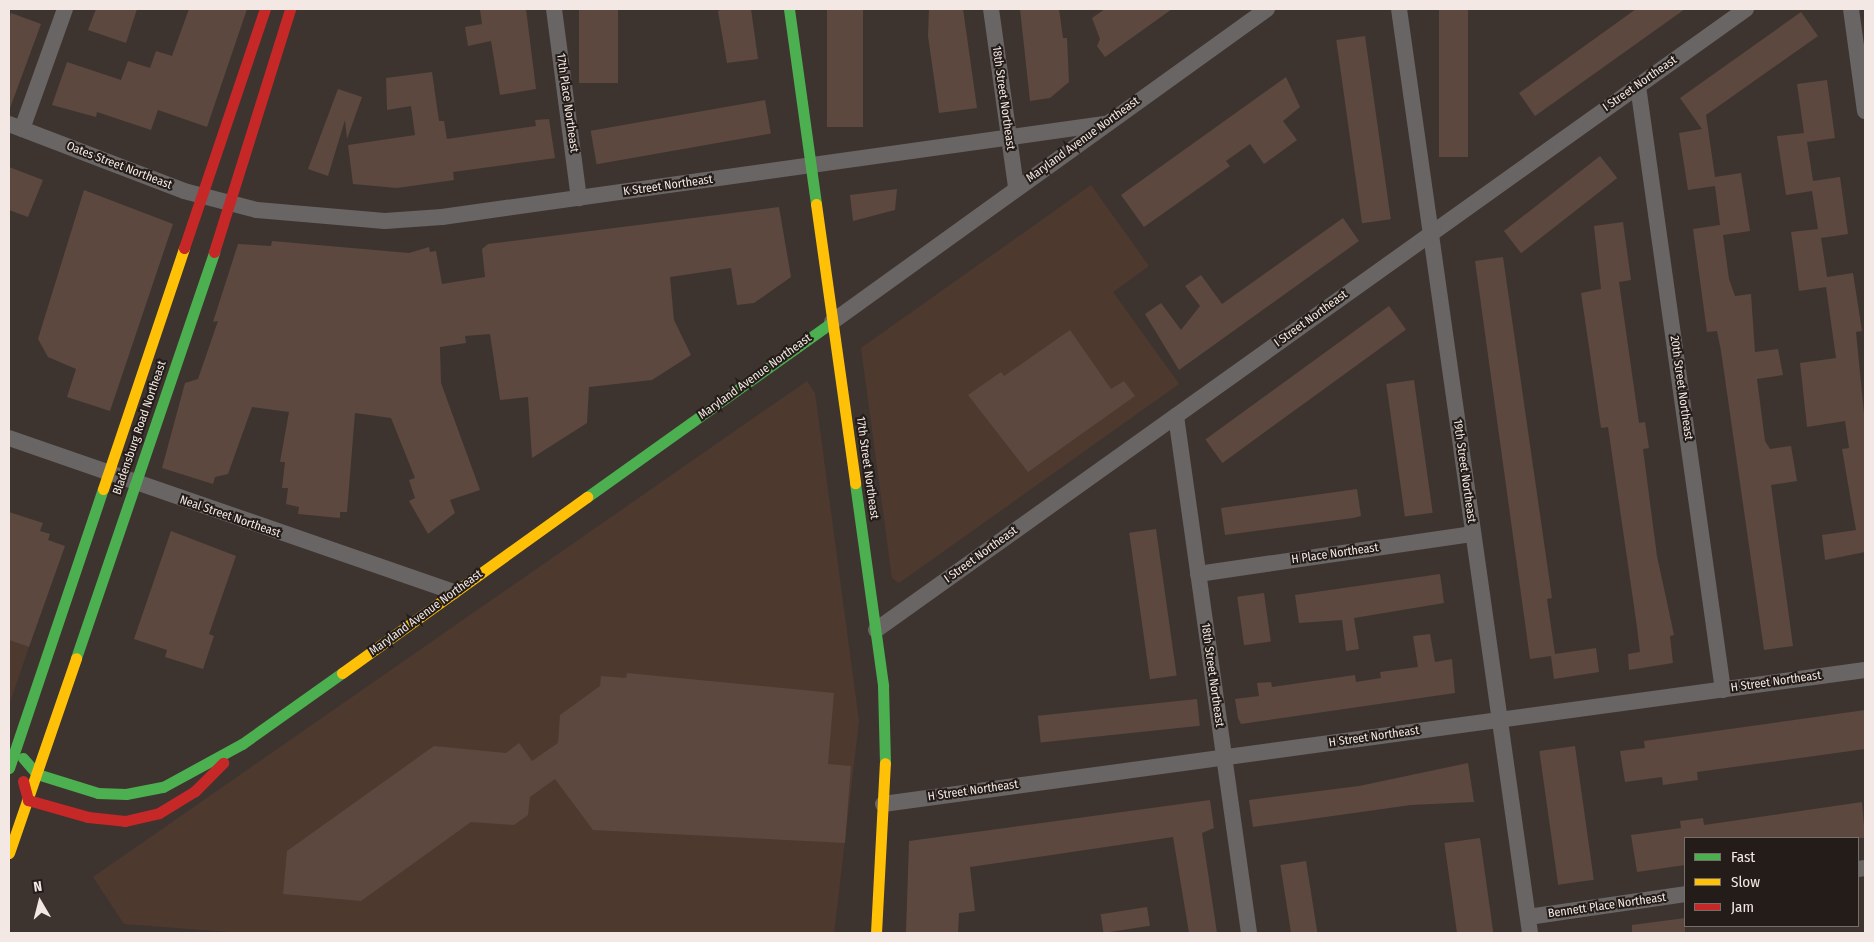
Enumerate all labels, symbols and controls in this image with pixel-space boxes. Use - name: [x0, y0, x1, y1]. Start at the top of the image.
- street label: 18th Street Northeast: [989, 45, 1017, 151]
- street label: 17th Place Northeast: [553, 52, 581, 154]
- street label: I Street Northeast: [1600, 53, 1680, 115]
- street label: Maryland Avenue Northeast: [1024, 94, 1142, 186]
- street label: Oates Street Northeast: [64, 139, 174, 193]
- street label: K Street Northeast: [622, 173, 714, 199]
- street label: I Street Northeast: [1272, 288, 1350, 350]
- street label: Maryland Avenue Northeast: [696, 331, 814, 423]
- street label: 20th Street Northeast: [1667, 335, 1695, 441]
- street label: Bladensburg Road Northeast: [110, 359, 170, 497]
- street label: 17th Street Northeast: [853, 416, 881, 520]
- street label: 19th Street Northeast: [1450, 418, 1478, 524]
- street label: Neal Street Northeast: [178, 493, 282, 541]
- street label: I Street Northeast: [942, 524, 1020, 586]
- street label: H Place Northeast: [1291, 541, 1379, 567]
- street label: Maryland Avenue Northeast: [367, 567, 485, 659]
- street label: 18th Street Northeast: [1198, 622, 1226, 728]
- street label: H Street Northeast: [1730, 669, 1822, 695]
- street label: H Street Northeast: [1328, 724, 1420, 750]
- street label: H Street Northeast: [927, 778, 1019, 804]
- legend: [1684, 837, 1859, 927]
- text: Fast: [1731, 848, 1755, 866]
- text: Slow: [1731, 873, 1760, 891]
- north arrow: [15, 877, 65, 927]
- text: N: [32, 878, 43, 896]
- street label: Bennett Place Northeast: [1547, 891, 1667, 921]
- text: Jam: [1731, 898, 1754, 916]

